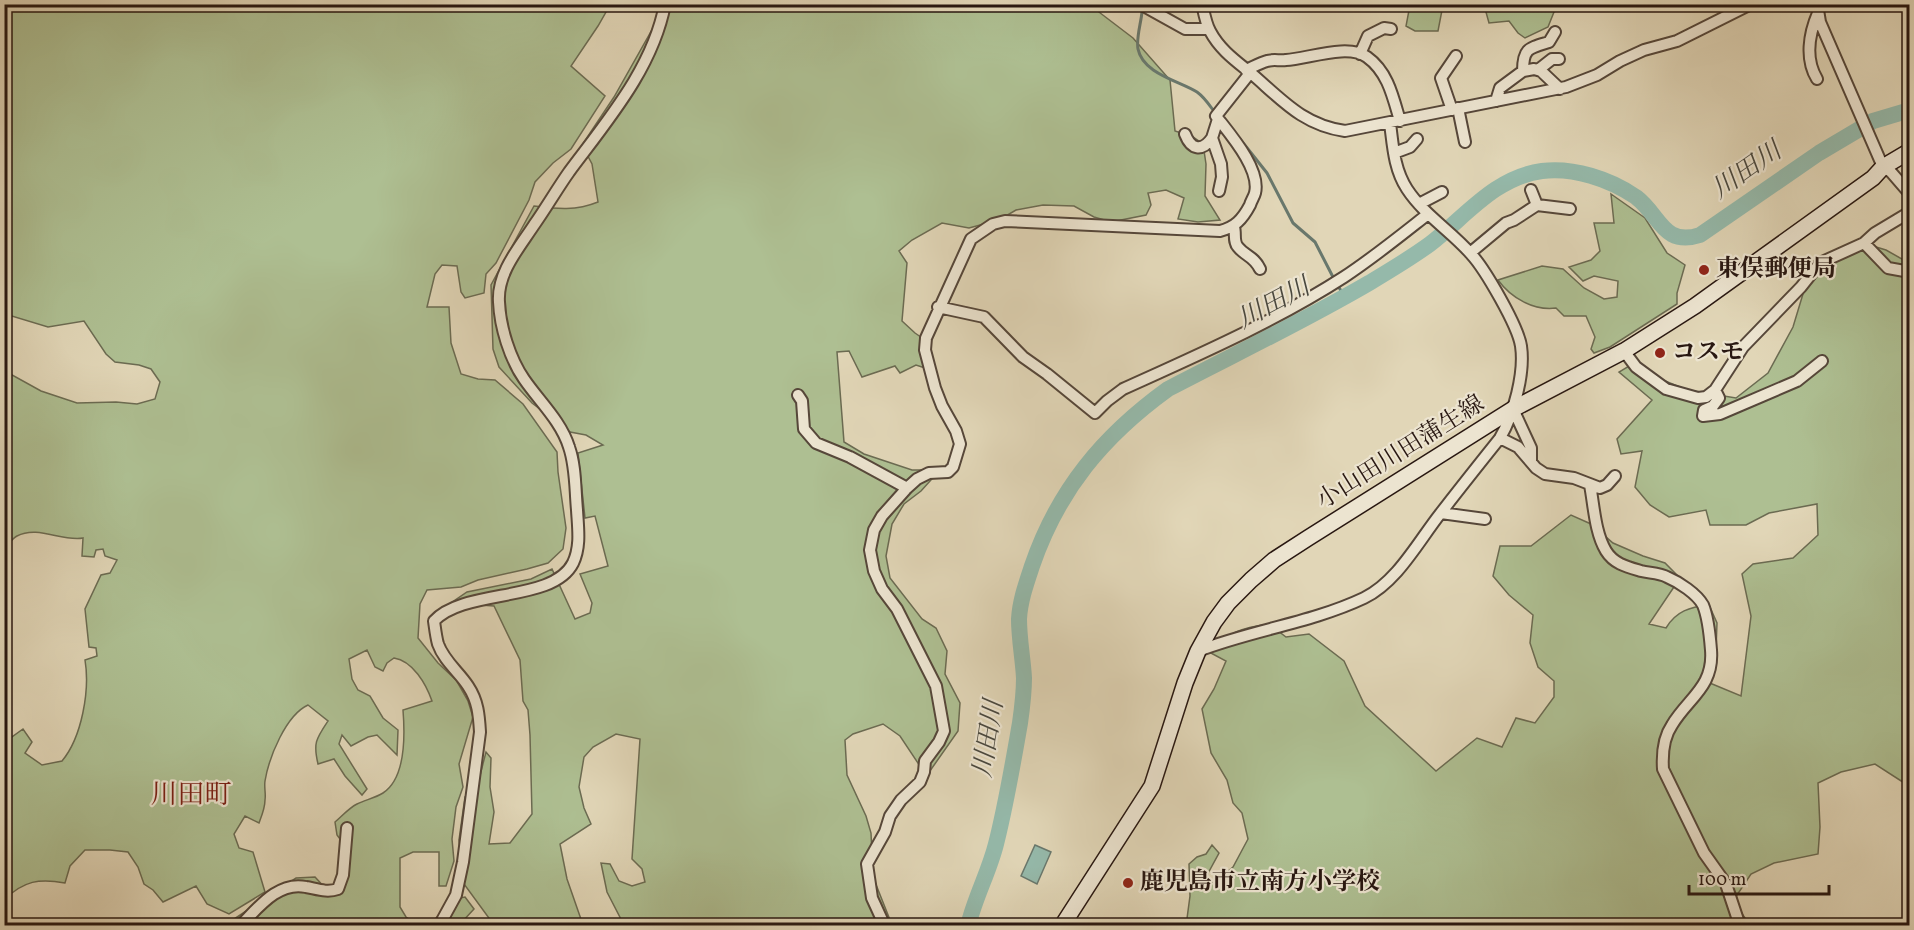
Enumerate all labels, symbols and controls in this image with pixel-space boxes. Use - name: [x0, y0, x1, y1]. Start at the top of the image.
- water label: 川田川: [1705, 132, 1792, 208]
- place label: 東俣郵便局: [1716, 253, 1836, 287]
- marker: 東俣郵便局: [1697, 263, 1711, 277]
- water label: 川田川: [1231, 268, 1320, 338]
- place label: コスモ: [1672, 336, 1744, 370]
- marker: コスモ: [1653, 346, 1667, 360]
- street label: 小山田川田蒲生線: [1311, 388, 1491, 518]
- water label: 川田川: [965, 695, 1013, 780]
- district label: 川田町: [151, 777, 232, 815]
- scale bar: [1689, 858, 1828, 896]
- place label: 鹿児島市立南方小学校: [1140, 866, 1380, 900]
- text: 100 m: [1698, 868, 1747, 893]
- marker: 鹿児島市立南方小学校: [1121, 876, 1135, 890]

